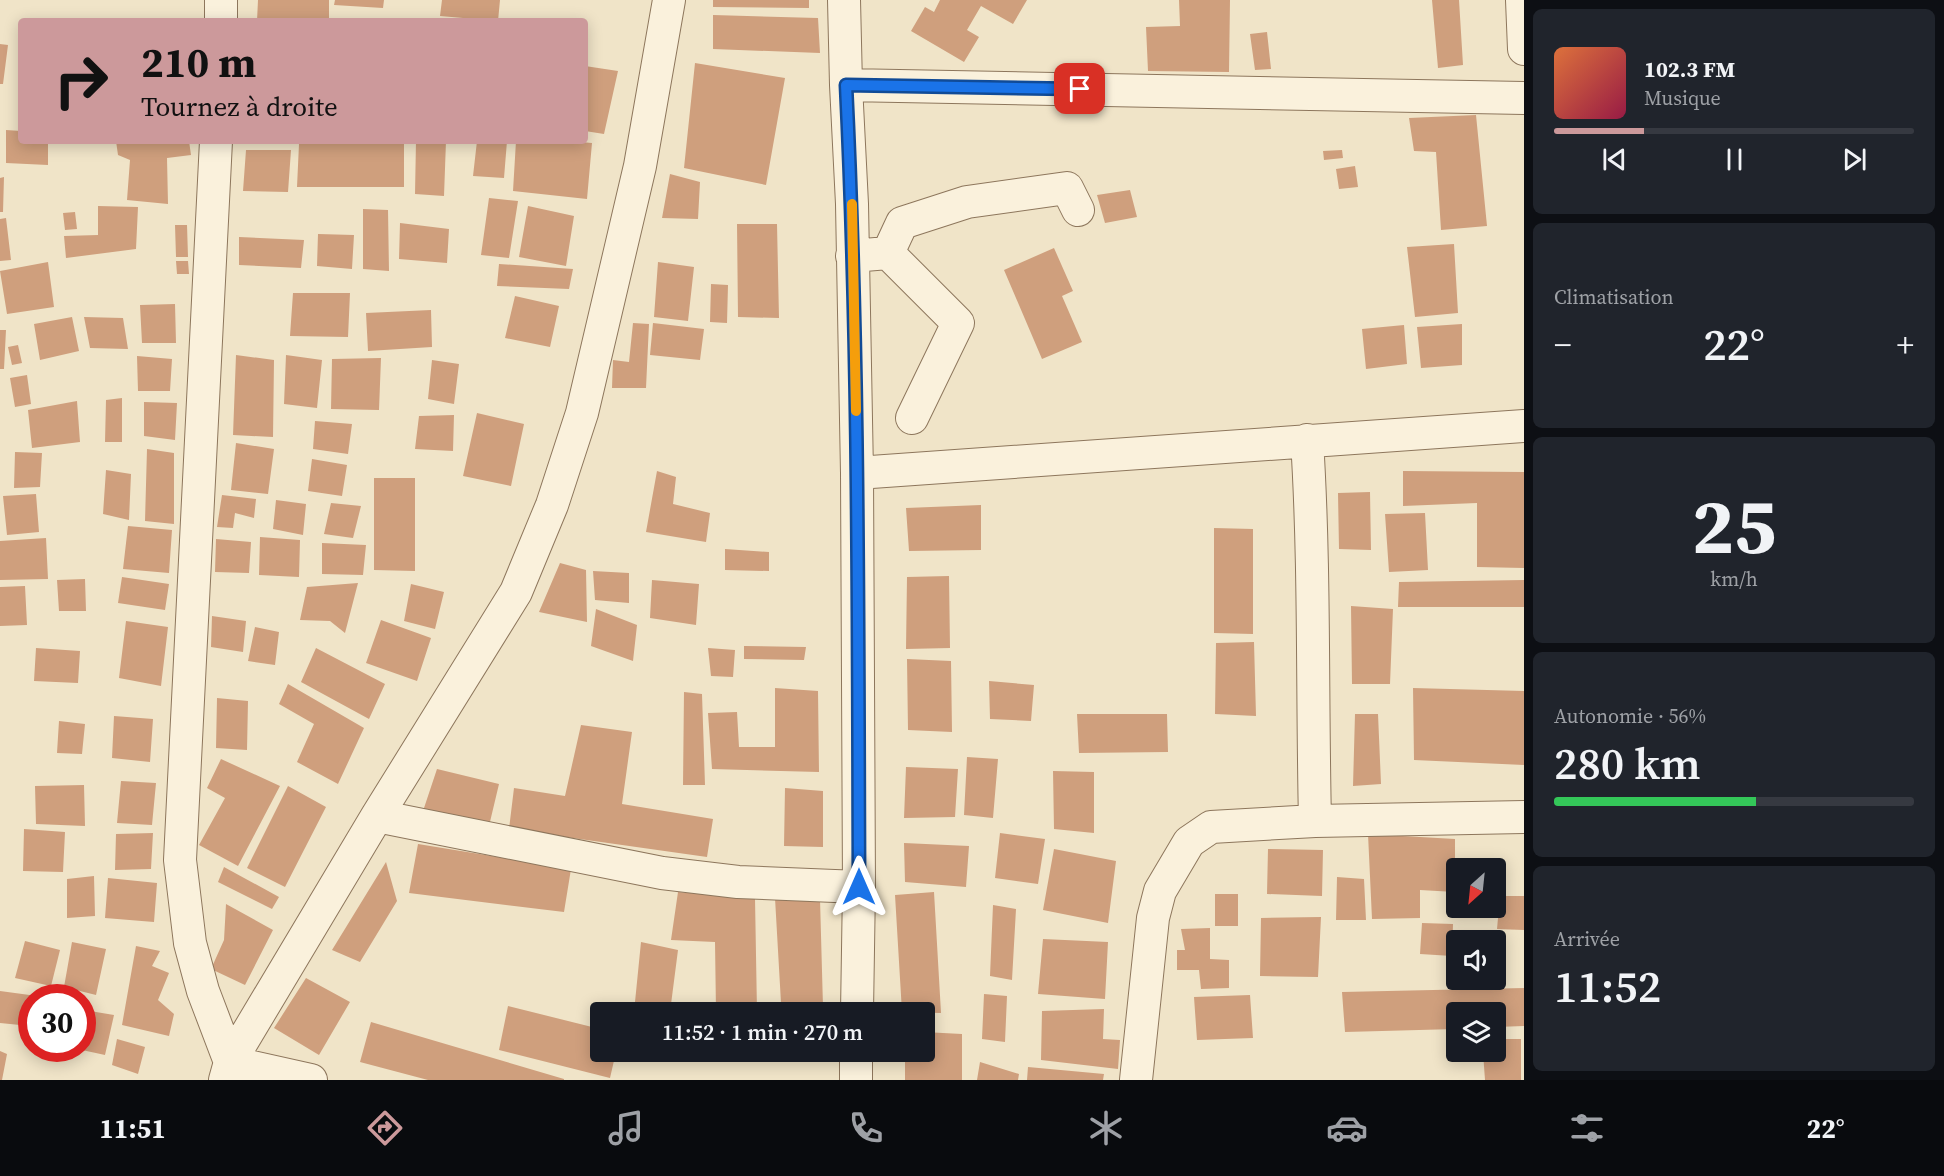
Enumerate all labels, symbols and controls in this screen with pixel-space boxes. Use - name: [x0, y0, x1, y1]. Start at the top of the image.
- text: 210 m: [141, 33, 256, 91]
- icon: right: [42, 42, 120, 120]
- text: 102.3 FM: [1644, 54, 1735, 84]
- pin: [1054, 63, 1105, 114]
- icon: arrive: [1063, 72, 1096, 105]
- text: Musique: [1644, 84, 1721, 112]
- text: Tournez à droite: [141, 88, 338, 125]
- icon: previous: [1598, 143, 1631, 176]
- icon: pause: [1718, 143, 1751, 176]
- icon: next: [1838, 143, 1871, 176]
- text: Climatisation: [1554, 283, 1674, 311]
- text: 22°: [1703, 313, 1765, 375]
- text: −: [1554, 322, 1572, 367]
- text: +: [1897, 322, 1914, 367]
- text: 25: [1692, 472, 1776, 579]
- text: km/h: [1710, 565, 1758, 593]
- text: Autonomie · 56%: [1554, 702, 1706, 730]
- text: 280 km: [1554, 732, 1701, 794]
- position arrow: [827, 855, 891, 919]
- north arrow: [1446, 858, 1506, 918]
- map controls: [1446, 858, 1506, 1062]
- text: Arrivée: [1554, 925, 1620, 953]
- button: sound: [1446, 930, 1506, 990]
- text: 11:52: [1554, 955, 1661, 1017]
- speed limit sign: 30: [18, 984, 96, 1062]
- button: layers: [1446, 1002, 1506, 1062]
- text: 11:52 · 1 min · 270 m: [662, 1017, 863, 1047]
- icon: directions: [364, 1107, 406, 1149]
- icon: music: [605, 1107, 647, 1149]
- icon: phone: [845, 1107, 887, 1149]
- icon: climate: [1085, 1107, 1127, 1149]
- icon: car: [1326, 1107, 1368, 1149]
- icon: filters: [1566, 1107, 1608, 1149]
- text: 11:51: [99, 1110, 166, 1147]
- text: 22°: [1807, 1110, 1845, 1147]

